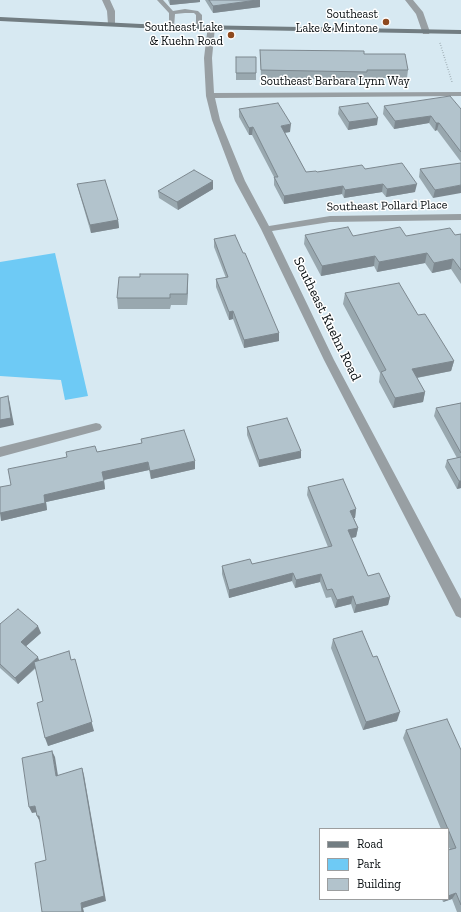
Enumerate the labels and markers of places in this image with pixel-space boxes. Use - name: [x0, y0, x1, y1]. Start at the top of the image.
- place label: Southeast Lake & Mintone: [296, 8, 378, 36]
- marker: Southeast Lake & Mintone: [381, 17, 391, 27]
- place label: Southeast Lake & Kuehn Road: [145, 21, 223, 49]
- marker: Southeast Lake & Kuehn Road: [226, 30, 236, 40]

